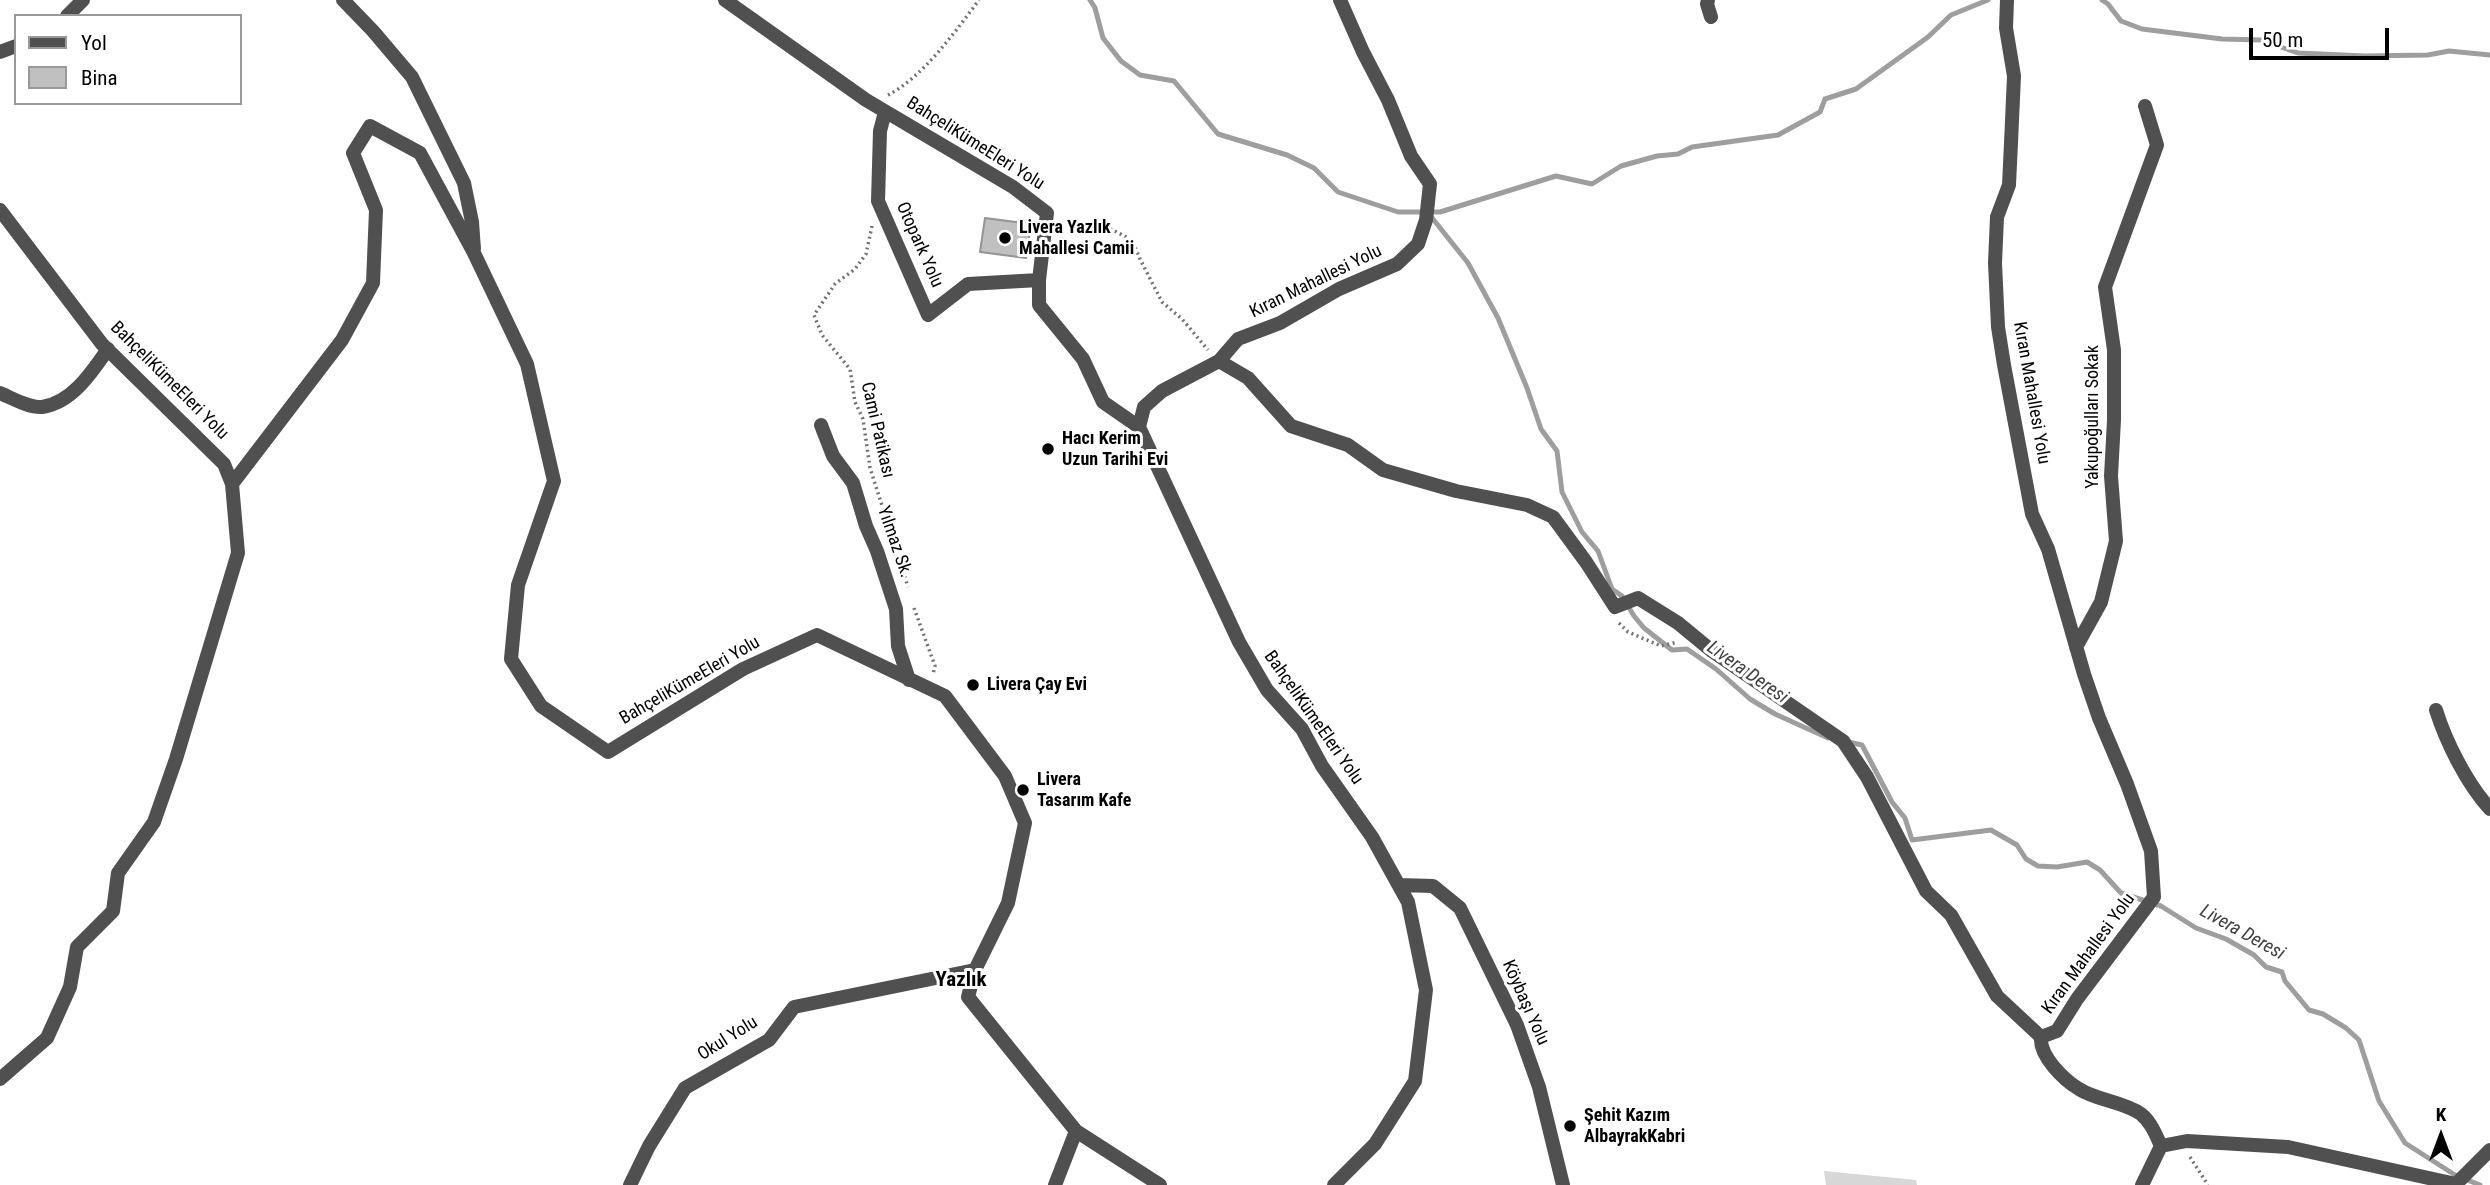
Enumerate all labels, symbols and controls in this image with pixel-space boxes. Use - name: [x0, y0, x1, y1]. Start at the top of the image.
- legend: [14, 14, 242, 105]
- scale bar: [2252, 14, 2392, 58]
- text: 50 m: [2262, 28, 2303, 52]
- text: Yol: [81, 31, 107, 55]
- text: Bina: [81, 66, 118, 90]
- street label: BahçeliKümeEleri Yolu: [902, 93, 1048, 195]
- street label: Otopark Yolu: [891, 199, 947, 291]
- place label: Livera Yazlık Mahallesi Camii: [1019, 217, 1134, 260]
- marker: Livera Yazlık Mahallesi Camii: [997, 230, 1013, 246]
- street label: Kıran Mahallesi Yolu: [1247, 241, 1385, 323]
- street label: BahçeliKümeEleri Yolu: [105, 317, 233, 445]
- street label: Kıran Mahallesi Yolu: [2008, 320, 2054, 466]
- street label: Yakupoğulları Sokak: [2082, 345, 2104, 489]
- street label: Cami Patikası: [855, 380, 899, 480]
- place label: Hacı Kerim Uzun Tarihi Evi: [1062, 428, 1168, 471]
- marker: Hacı Kerim Uzun Tarihi Evi: [1040, 441, 1056, 457]
- street label: Yılmaz Sk.: [872, 503, 916, 581]
- street label: BahçeliKümeEleri Yolu: [616, 632, 764, 730]
- water label: Livera Deresi: [1702, 637, 1792, 709]
- street label: BahçeliKümeEleri Yolu: [1259, 647, 1367, 789]
- place label: Livera Çay Evi: [987, 674, 1087, 696]
- marker: Livera Çay Evi: [965, 677, 981, 693]
- place label: Livera Tasarım Kafe: [1037, 769, 1131, 812]
- marker: Livera Tasarım Kafe: [1015, 782, 1031, 798]
- street label: Kıran Mahallesi Yolu: [2038, 889, 2140, 1019]
- water label: Livera Deresi: [2196, 900, 2288, 966]
- street label: Köybaşı Yolu: [1497, 957, 1553, 1049]
- district label: Yazlık: [936, 968, 986, 994]
- street label: Okul Yolu: [694, 1012, 762, 1066]
- north arrow: [2406, 1101, 2476, 1171]
- text: K: [2436, 1103, 2446, 1126]
- place label: Şehit Kazım AlbayrakKabri: [1584, 1105, 1685, 1148]
- marker: Şehit Kazım AlbayrakKabri: [1562, 1118, 1578, 1134]

